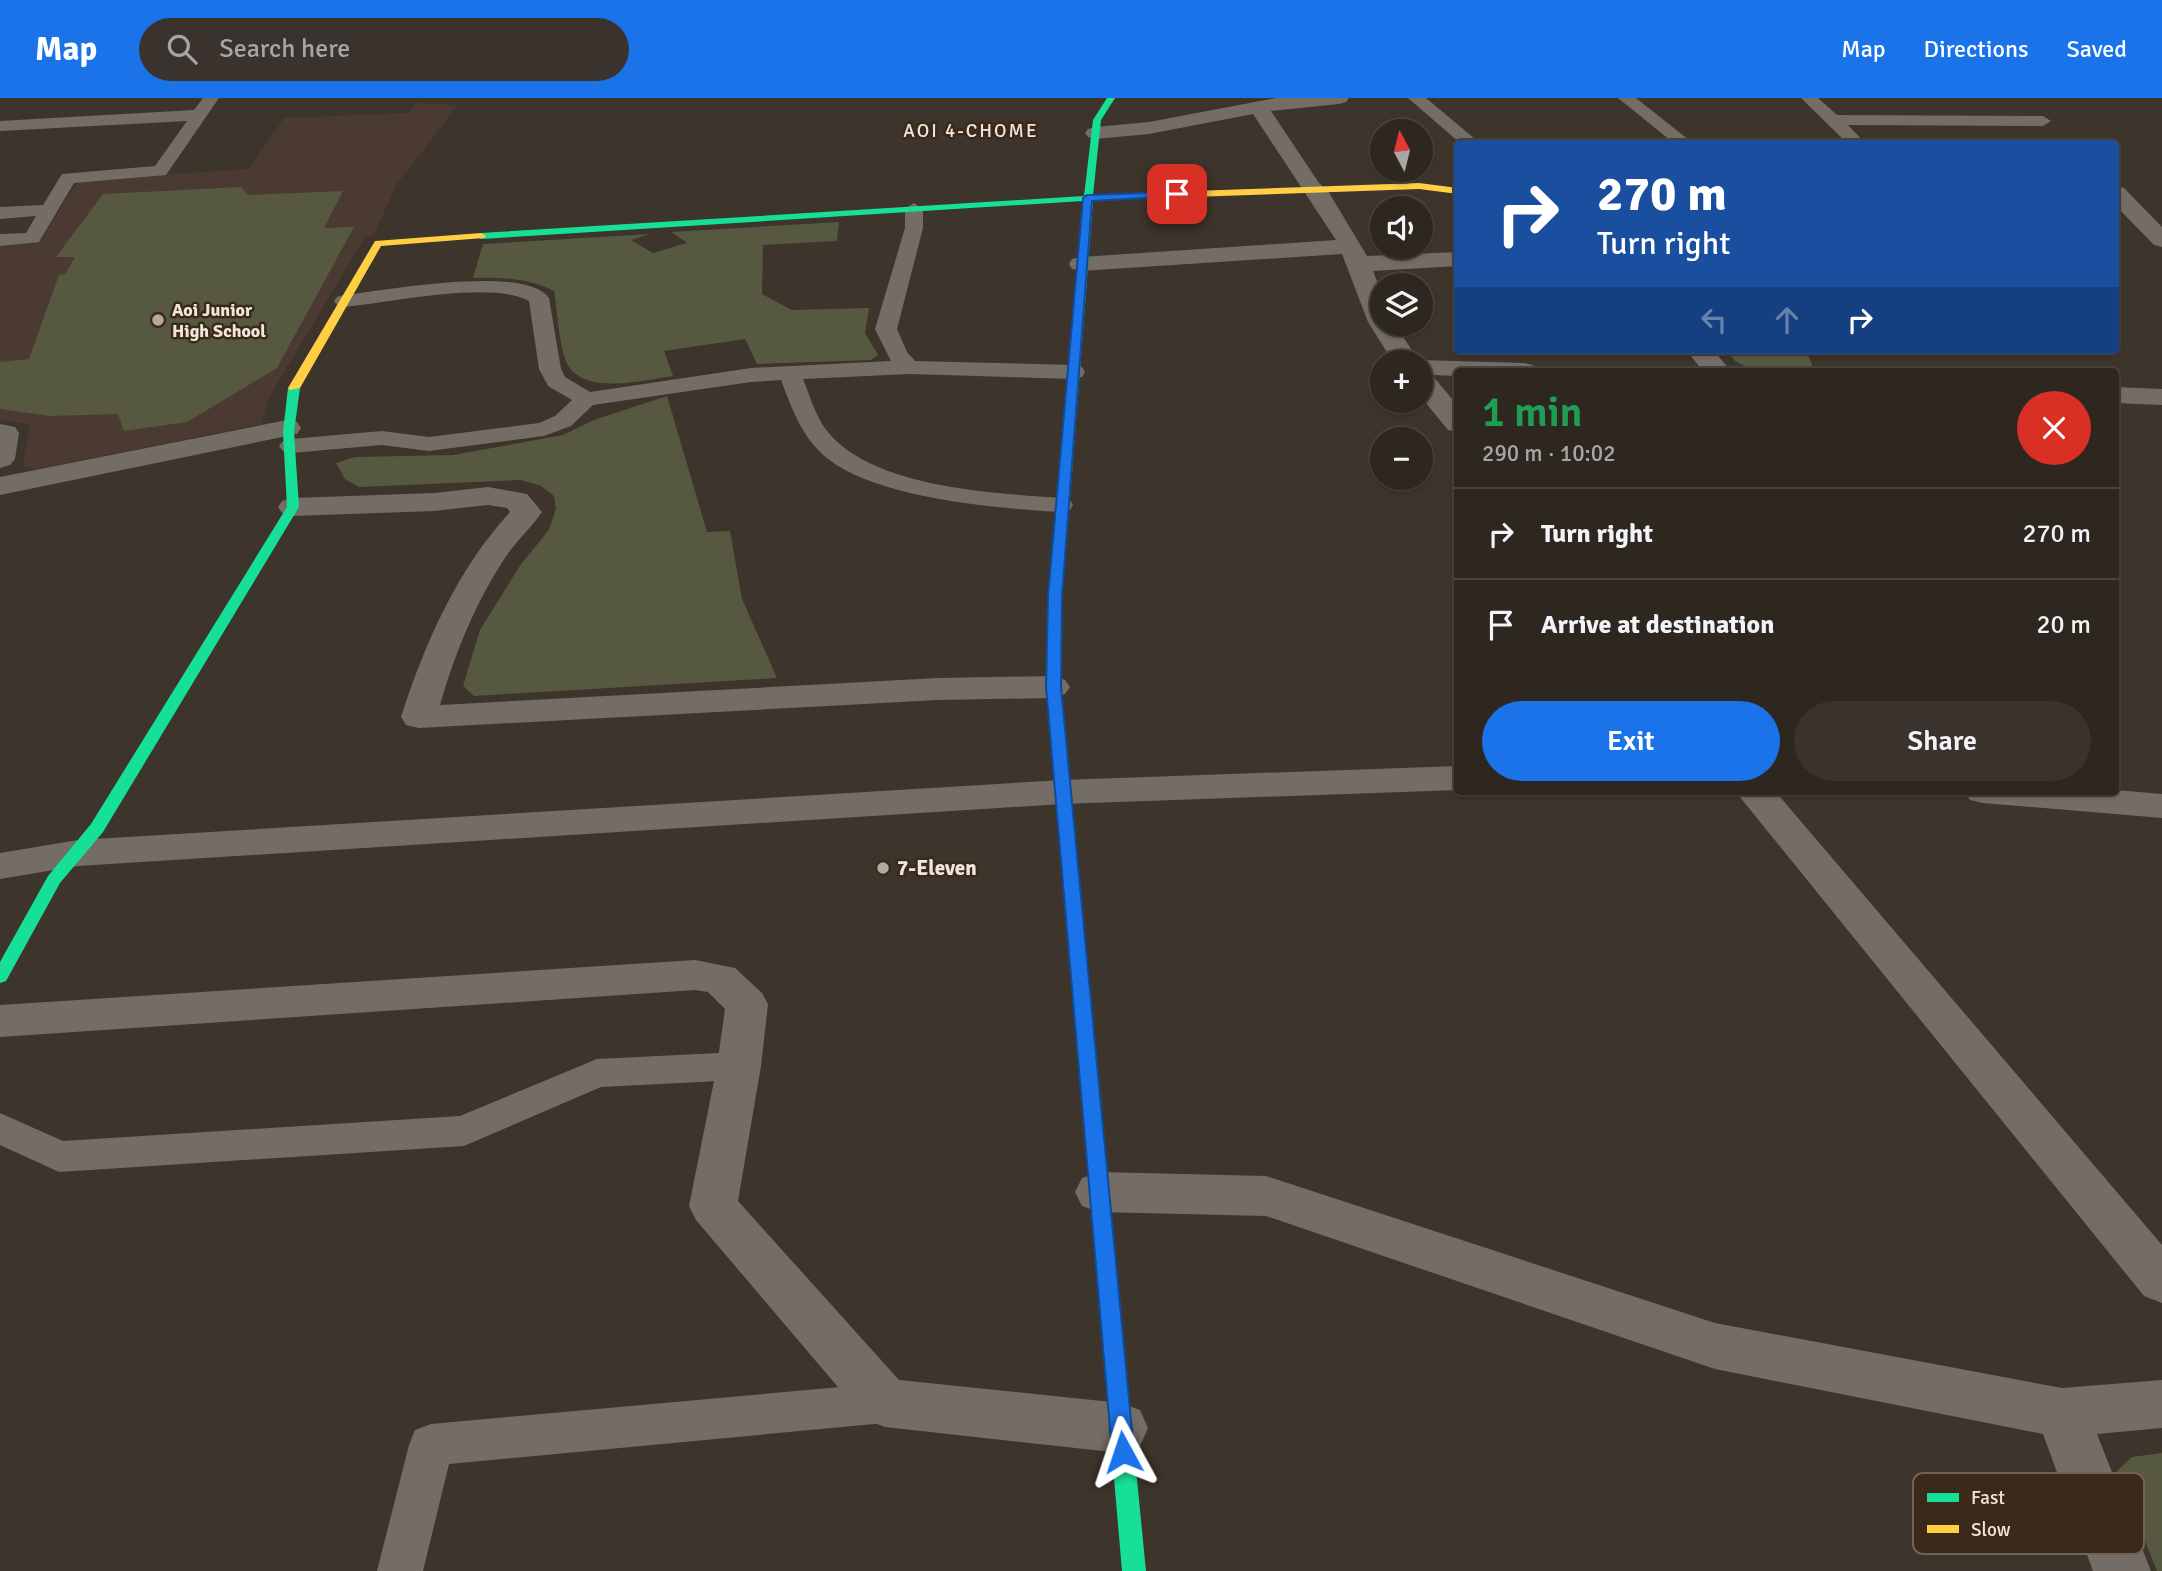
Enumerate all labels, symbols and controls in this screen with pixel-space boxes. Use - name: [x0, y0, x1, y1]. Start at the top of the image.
- search box: [139, 18, 629, 81]
- text: Map: [35, 29, 97, 70]
- icon: search: [163, 30, 201, 68]
- text: Search here: [219, 33, 350, 65]
- text: Map: [1841, 34, 1886, 64]
- text: Directions: [1924, 34, 2029, 64]
- text: Saved: [2067, 34, 2127, 64]
- district label: AOI 4-CHOME: [903, 119, 1039, 143]
- north arrow: [1370, 119, 1433, 182]
- map controls: [1370, 119, 1433, 490]
- pin: [1147, 164, 1207, 224]
- text: 270 m: [1597, 164, 1727, 224]
- icon: right: [1482, 168, 1573, 259]
- icon: arrive: [1158, 175, 1196, 213]
- button: sound: [1370, 196, 1433, 259]
- text: Turn right: [1597, 224, 1730, 263]
- button: layers: [1370, 273, 1433, 336]
- place label: Aoi Junior High School: [172, 299, 266, 342]
- icon: left: [1695, 301, 1733, 339]
- icon: ahead: [1768, 301, 1806, 339]
- icon: right: [1841, 301, 1879, 339]
- marker: Aoi Junior High School: [150, 312, 166, 328]
- button: +: [1370, 350, 1433, 413]
- text: 1 min: [1482, 387, 1583, 438]
- button: close: [2017, 391, 2091, 465]
- button: −: [1370, 427, 1433, 490]
- text: 290 m · 10:02: [1482, 439, 1616, 468]
- icon: right: [1482, 515, 1520, 553]
- text: Turn right: [1541, 518, 1653, 550]
- text: 270 m: [2022, 518, 2091, 550]
- icon: arrive: [1482, 606, 1520, 644]
- text: Arrive at destination: [1541, 609, 1774, 641]
- text: 20 m: [2036, 609, 2091, 641]
- button: Exit: [1482, 701, 1780, 781]
- button: Share: [1794, 701, 2091, 781]
- place label: 7-Eleven: [897, 855, 977, 881]
- marker: 7-Eleven: [875, 860, 891, 876]
- position arrow: [1086, 1415, 1160, 1489]
- legend: [1913, 1473, 2144, 1554]
- text: Fast: [1971, 1486, 2005, 1510]
- text: Slow: [1971, 1518, 2011, 1542]

